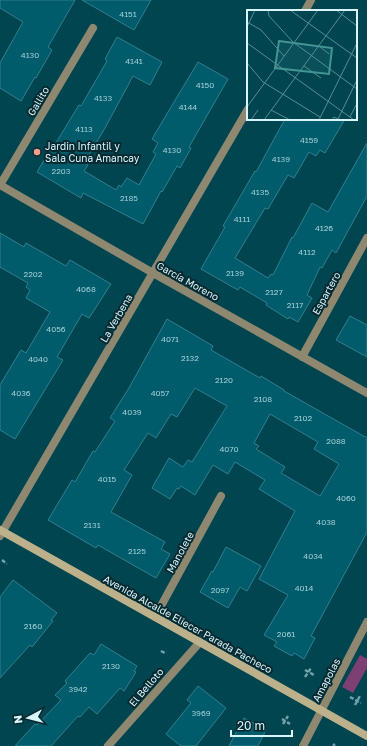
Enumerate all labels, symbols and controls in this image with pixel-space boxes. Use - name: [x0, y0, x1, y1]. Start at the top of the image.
- house number: 4151: [119, 9, 137, 19]
- inset map: [247, 10, 357, 120]
- house number: 4130: [21, 50, 39, 60]
- house number: 4141: [125, 56, 143, 66]
- house number: 4150: [196, 80, 214, 90]
- street label: Gallito: [25, 84, 51, 118]
- house number: 4133: [94, 93, 112, 103]
- house number: 4144: [179, 102, 197, 112]
- house number: 4113: [75, 124, 93, 134]
- house number: 4159: [300, 135, 318, 145]
- place label: Jardin Infantil y Sala Cuna Amancay: [45, 140, 140, 164]
- house number: 4130: [163, 145, 181, 155]
- marker: Jardin Infantil y Sala Cuna Amancay: [32, 147, 42, 157]
- house number: 4139: [272, 154, 290, 164]
- house number: 2203: [52, 166, 71, 176]
- house number: 4135: [251, 187, 269, 197]
- house number: 2185: [120, 193, 138, 203]
- house number: 4111: [234, 214, 250, 224]
- house number: 4126: [315, 223, 333, 233]
- house number: 4112: [298, 247, 316, 257]
- street label: García Moreno: [155, 259, 221, 303]
- house number: 2139: [226, 268, 244, 278]
- house number: 2202: [24, 269, 43, 279]
- street label: Espartero: [309, 270, 343, 316]
- house number: 4068: [76, 284, 96, 294]
- house number: 2127: [265, 287, 283, 297]
- street label: La Verbena: [97, 292, 135, 344]
- house number: 2117: [287, 300, 303, 310]
- house number: 4056: [46, 324, 66, 334]
- house number: 4071: [161, 334, 179, 344]
- house number: 2132: [181, 353, 199, 363]
- house number: 4040: [28, 354, 48, 364]
- house number: 2120: [215, 375, 233, 385]
- house number: 4036: [11, 388, 31, 398]
- house number: 4057: [151, 388, 169, 398]
- house number: 2108: [254, 394, 272, 404]
- house number: 4039: [122, 407, 142, 417]
- house number: 2102: [294, 413, 312, 423]
- house number: 2088: [326, 436, 346, 446]
- house number: 4070: [219, 444, 239, 454]
- house number: 4015: [98, 474, 117, 484]
- house number: 4060: [336, 493, 356, 503]
- house number: 4038: [316, 517, 336, 527]
- house number: 2131: [83, 520, 101, 530]
- street label: Manolete: [164, 529, 196, 575]
- house number: 2125: [128, 546, 146, 556]
- house number: 4034: [303, 551, 323, 561]
- street label: Avenida Alcalde Eliecer Parada Pacheco: [102, 572, 274, 676]
- house number: 4014: [295, 583, 313, 593]
- house number: 2097: [211, 585, 229, 595]
- house number: 2160: [24, 621, 42, 631]
- house number: 2061: [277, 629, 295, 639]
- street label: Amapolas: [310, 656, 342, 704]
- house number: 2130: [102, 661, 120, 671]
- street label: El Belloto: [126, 665, 166, 709]
- house number: 3942: [68, 684, 88, 694]
- north arrow: [8, 698, 48, 738]
- house number: 3969: [191, 708, 211, 718]
- scale bar: [231, 712, 292, 738]
- text: N: [11, 714, 25, 724]
- text: 20 m: [237, 718, 265, 733]

